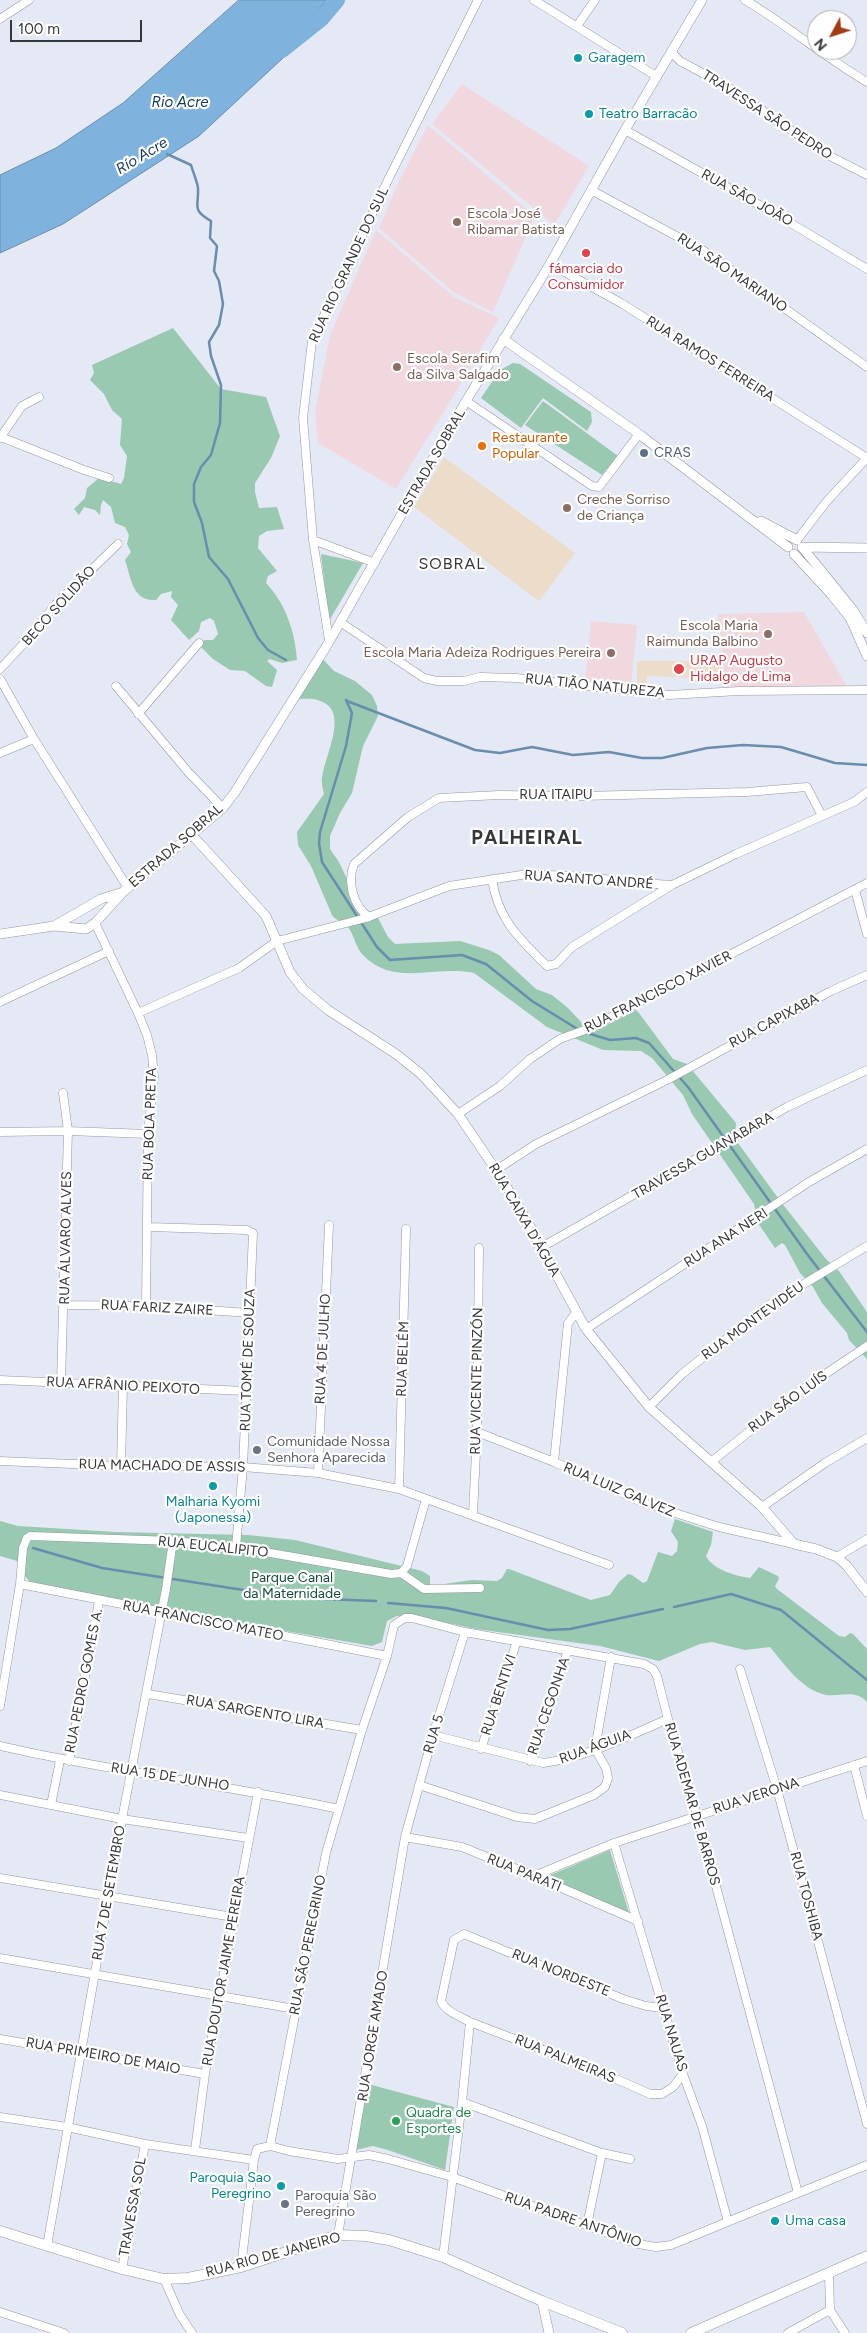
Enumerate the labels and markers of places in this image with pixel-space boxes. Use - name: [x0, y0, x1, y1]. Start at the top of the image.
- place label: Garagem: [588, 50, 645, 66]
- marker: Garagem: [572, 52, 584, 64]
- place label: Teatro Barracão: [599, 106, 697, 122]
- marker: Teatro Barracão: [583, 108, 595, 120]
- place label: Escola José Ribamar Batista: [467, 206, 565, 238]
- marker: Escola José Ribamar Batista: [451, 216, 463, 228]
- marker: fámarcia do Consumidor: [580, 247, 592, 259]
- place label: fámarcia do Consumidor: [548, 261, 624, 294]
- place label: Escola Serafim da Silva Salgado: [407, 351, 509, 384]
- marker: Escola Serafim da Silva Salgado: [391, 361, 403, 373]
- place label: Restaurante Popular: [492, 430, 568, 462]
- marker: Restaurante Popular: [476, 440, 488, 452]
- place label: CRAS: [654, 445, 691, 461]
- marker: CRAS: [638, 447, 650, 459]
- place label: Creche Sorriso de Criança: [577, 492, 670, 524]
- marker: Creche Sorriso de Criança: [561, 502, 573, 514]
- place label: Escola Maria Raimunda Balbino: [646, 618, 758, 650]
- marker: Escola Maria Raimunda Balbino: [762, 628, 774, 640]
- place label: Escola Maria Adeiza Rodrigues Pereira: [363, 645, 601, 661]
- marker: Escola Maria Adeiza Rodrigues Pereira: [605, 647, 617, 659]
- place label: URAP Augusto Hidalgo de Lima: [690, 653, 791, 686]
- marker: URAP Augusto Hidalgo de Lima: [672, 662, 686, 676]
- place label: Comunidade Nossa Senhora Aparecida: [267, 1434, 390, 1466]
- marker: Comunidade Nossa Senhora Aparecida: [251, 1444, 263, 1456]
- marker: Malharia Kyomi (Japonessa): [207, 1480, 219, 1492]
- place label: Malharia Kyomi (Japonessa): [166, 1494, 260, 1526]
- place label: Quadra de Esportes: [406, 2105, 471, 2138]
- marker: Quadra de Esportes: [390, 2115, 402, 2127]
- place label: Paroquia Sao Peregrino: [189, 2170, 271, 2202]
- marker: Paroquia Sao Peregrino: [275, 2180, 287, 2192]
- place label: Paroquia São Peregrino: [295, 2188, 377, 2220]
- marker: Paroquia São Peregrino: [279, 2198, 291, 2210]
- place label: Uma casa: [785, 2213, 846, 2229]
- marker: Uma casa: [769, 2215, 781, 2227]

